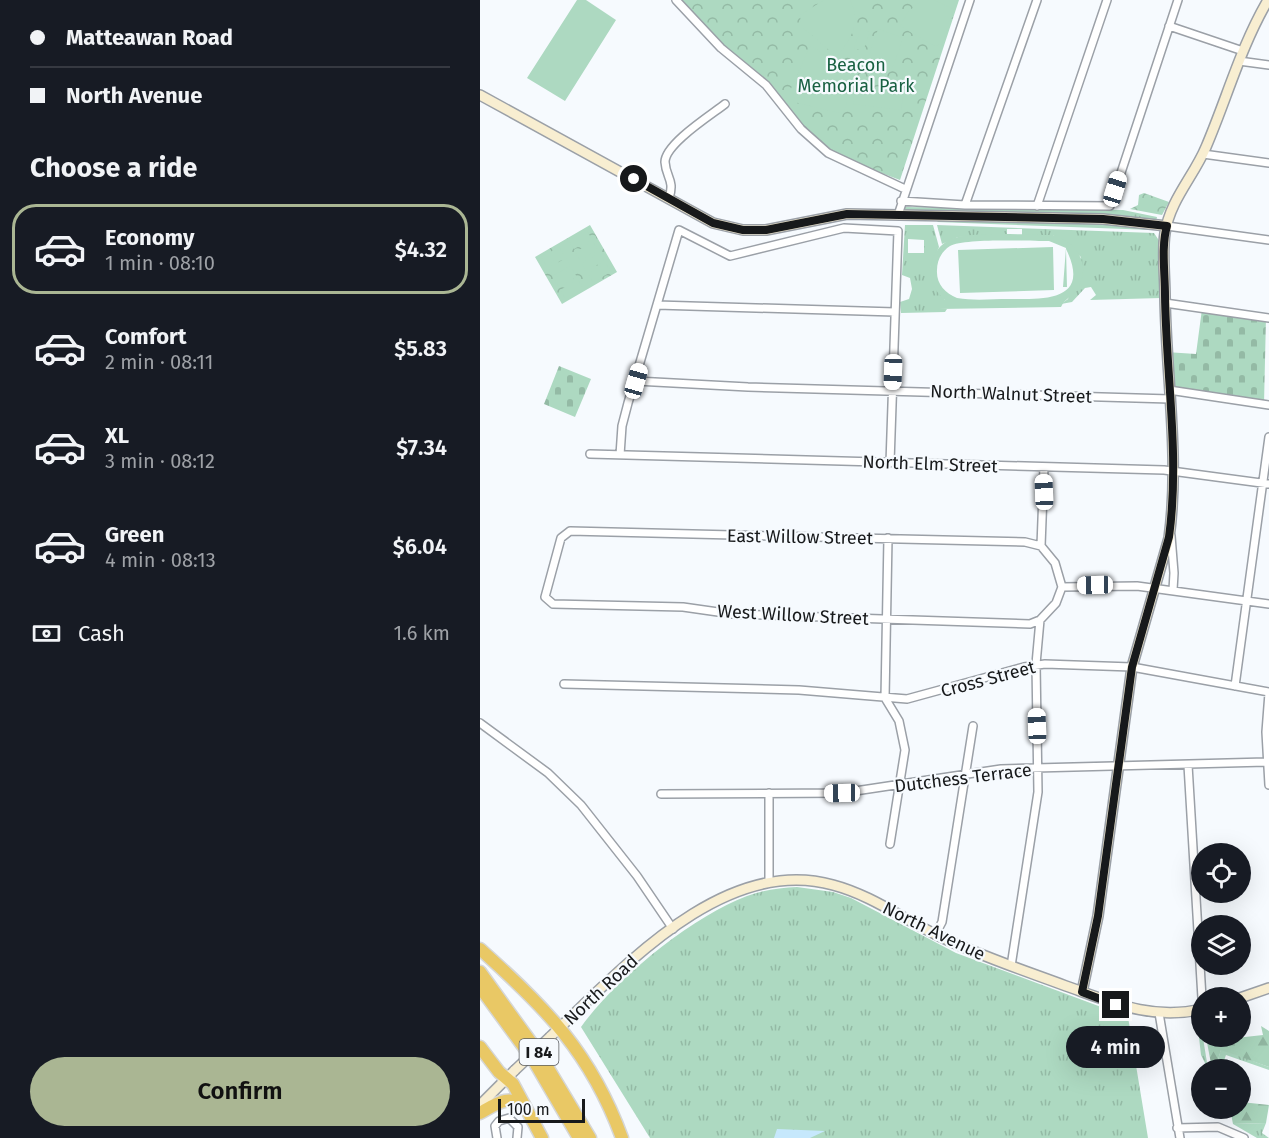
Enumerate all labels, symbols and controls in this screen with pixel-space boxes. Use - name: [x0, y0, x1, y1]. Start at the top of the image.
- text: Matteawan Road: [66, 24, 233, 51]
- park label: Beacon Memorial Park: [798, 54, 915, 97]
- text: North Avenue: [66, 82, 202, 109]
- text: Choose a ride: [30, 152, 197, 184]
- route start: [620, 165, 647, 192]
- car: [1101, 169, 1129, 209]
- icon: car: [33, 222, 87, 276]
- text: Economy: [105, 224, 194, 251]
- text: $4.32: [395, 236, 447, 263]
- text: 1 min · 08:10: [105, 251, 215, 275]
- icon: car: [33, 321, 87, 375]
- text: Comfort: [105, 323, 186, 350]
- text: $5.83: [394, 335, 447, 362]
- text: 2 min · 08:11: [105, 350, 213, 374]
- car: [883, 354, 903, 390]
- car: [622, 361, 650, 401]
- street label: North Walnut Street: [930, 380, 1093, 408]
- icon: car: [33, 420, 87, 474]
- text: XL: [105, 422, 129, 449]
- text: $7.34: [396, 434, 447, 461]
- text: 3 min · 08:12: [105, 449, 215, 473]
- street label: North Elm Street: [862, 451, 999, 477]
- car: [1034, 474, 1054, 510]
- icon: car: [33, 519, 87, 573]
- text: Green: [105, 521, 164, 548]
- street label: East Willow Street: [727, 525, 874, 549]
- text: $6.04: [393, 533, 447, 560]
- text: 4 min · 08:13: [105, 548, 216, 572]
- car: [1077, 576, 1113, 594]
- street label: West Willow Street: [717, 600, 870, 630]
- icon: cash: [30, 617, 63, 650]
- text: Cash: [78, 620, 125, 647]
- text: 1.6 km: [393, 621, 450, 645]
- street label: Cross Street: [938, 656, 1038, 702]
- car: [1027, 708, 1047, 744]
- street label: Dutchess Terrace: [893, 759, 1033, 797]
- car: [824, 784, 860, 802]
- map controls: [1191, 843, 1251, 1119]
- button: locate: [1191, 843, 1251, 903]
- street label: North Avenue: [879, 897, 989, 965]
- button: layers: [1191, 915, 1251, 975]
- street label: North Road: [559, 950, 643, 1030]
- button: +: [1191, 987, 1251, 1047]
- route end: [1102, 991, 1129, 1018]
- callout: 4 min: [1066, 1026, 1166, 1068]
- text: 4 min: [1090, 1035, 1141, 1059]
- road number: I 84: [520, 1039, 558, 1065]
- button: Confirm: [30, 1057, 450, 1126]
- button: −: [1191, 1059, 1251, 1119]
- scale bar: [498, 1096, 585, 1124]
- text: 100 m: [507, 1100, 550, 1119]

